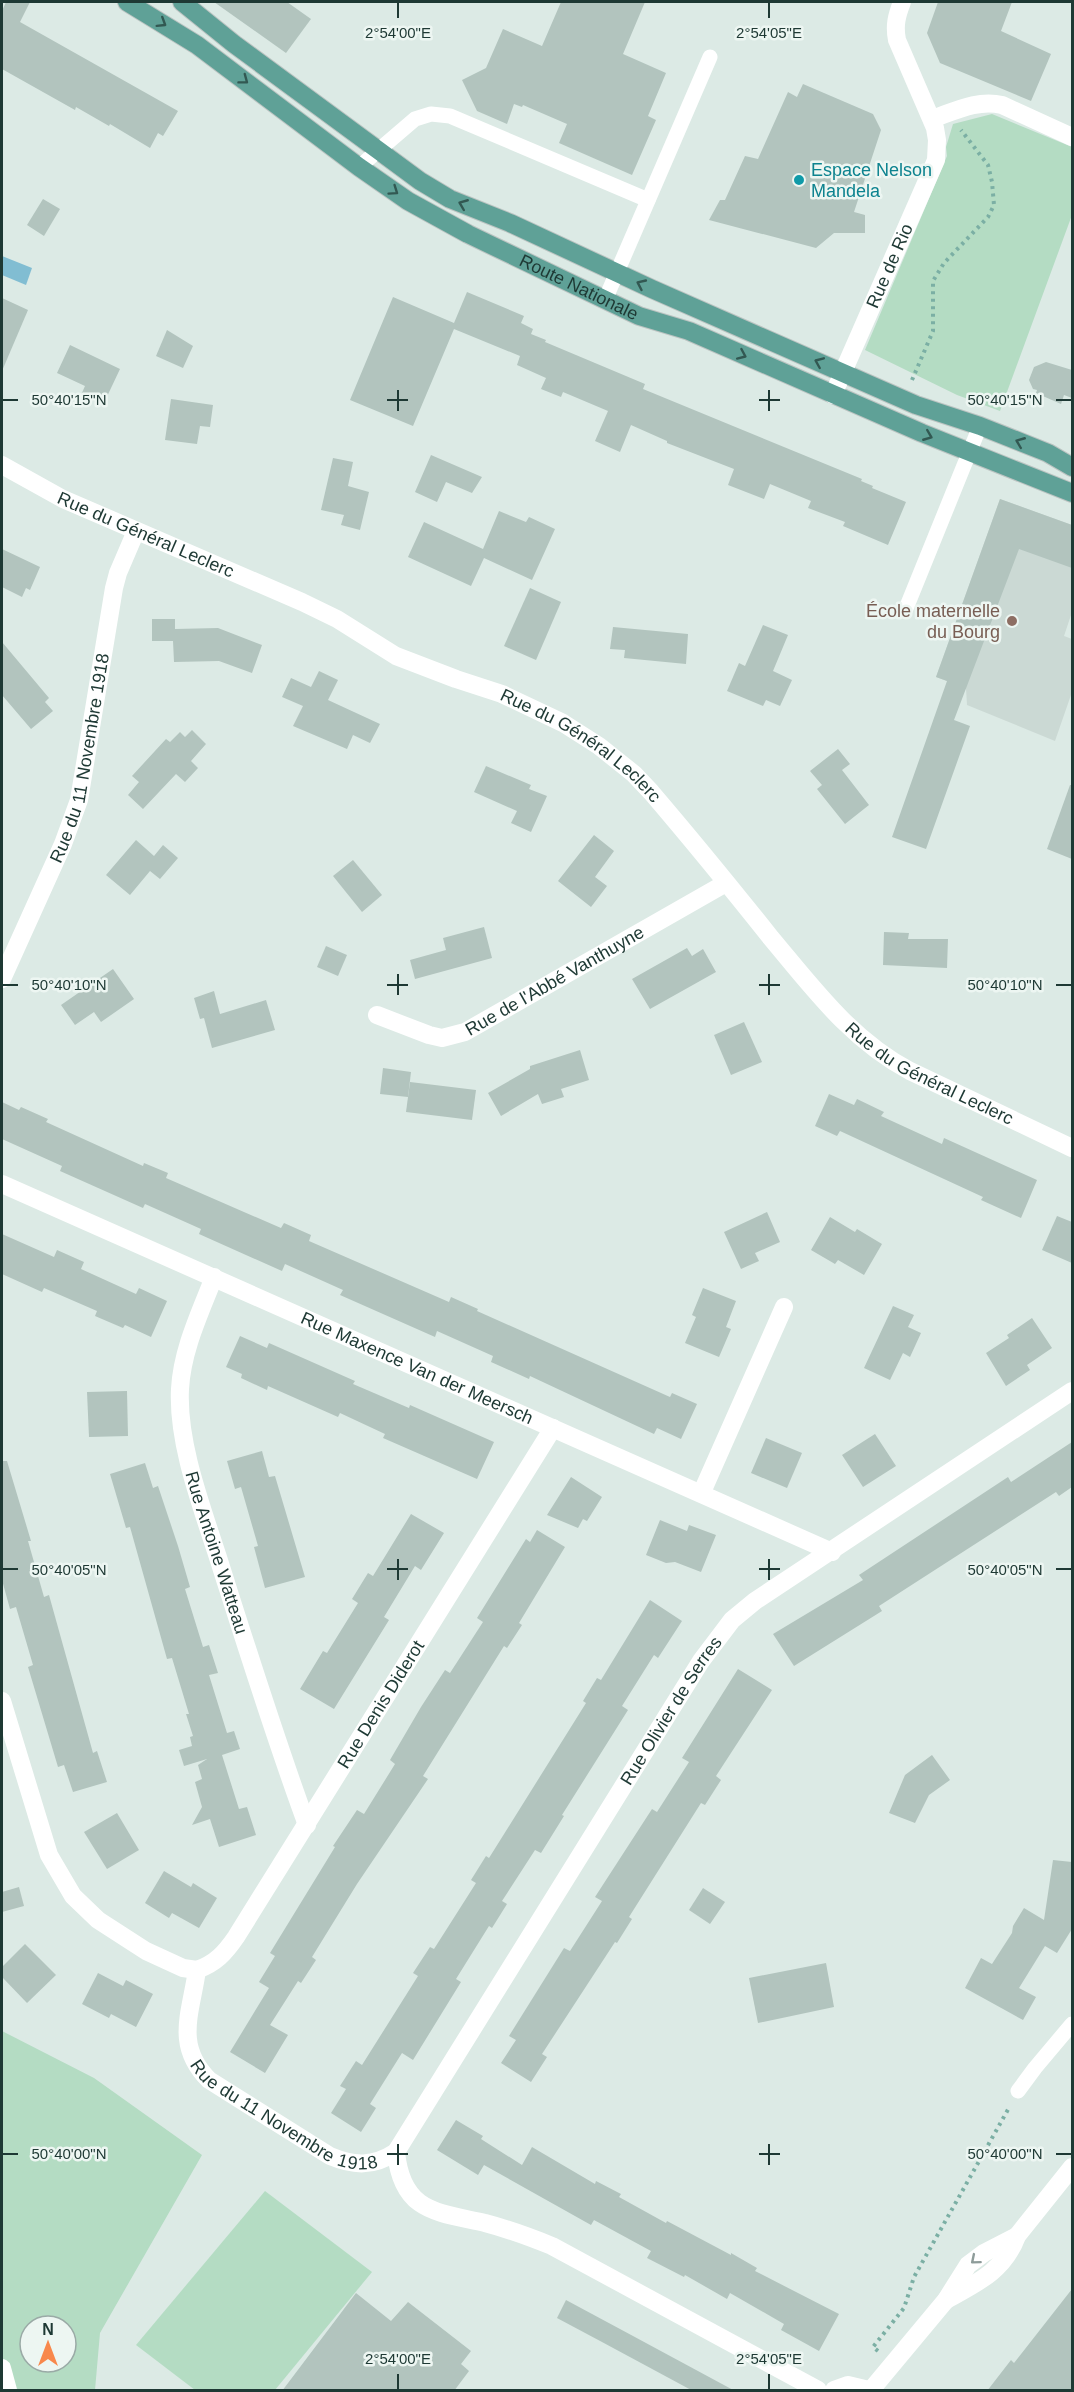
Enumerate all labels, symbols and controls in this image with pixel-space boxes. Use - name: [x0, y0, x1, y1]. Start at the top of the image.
- one-way arrow: [156, 15, 166, 27]
- text: 2°54'00"E: [365, 24, 431, 41]
- text: 2°54'05"E: [736, 24, 802, 41]
- one-way arrow: [237, 73, 248, 84]
- place label: Espace Nelson Mandela: [811, 160, 932, 201]
- marker: Espace Nelson Mandela: [792, 173, 806, 187]
- one-way arrow: [387, 184, 398, 195]
- one-way arrow: [458, 199, 469, 211]
- street label: Rue de Rio: [862, 221, 917, 311]
- street label: Route Nationale: [516, 250, 641, 324]
- one-way arrow: [636, 279, 647, 291]
- one-way arrow: [736, 348, 747, 360]
- one-way arrow: [815, 357, 826, 369]
- text: 50°40'15"N: [31, 391, 107, 408]
- text: 50°40'15"N: [967, 391, 1043, 408]
- one-way arrow: [922, 429, 933, 441]
- one-way arrow: [1015, 437, 1026, 449]
- street label: Rue du Général Leclerc: [54, 488, 237, 582]
- place label: École maternelle du Bourg: [866, 601, 1000, 642]
- marker: École maternelle du Bourg: [1005, 614, 1019, 628]
- street label: Rue du 11 Novembre 1918: [46, 652, 113, 866]
- street label: Rue du Général Leclerc: [497, 685, 665, 806]
- street label: Rue de l'Abbé Vanthuyne: [462, 922, 647, 1040]
- text: 50°40'10"N: [31, 976, 107, 993]
- text: 50°40'10"N: [967, 976, 1043, 993]
- street label: Rue du Général Leclerc: [841, 1018, 1017, 1129]
- street label: Rue Maxence Van der Meersch: [298, 1308, 536, 1428]
- street label: Rue Antoine Watteau: [181, 1469, 252, 1636]
- text: 50°40'05"N: [31, 1561, 107, 1578]
- text: 50°40'05"N: [967, 1561, 1043, 1578]
- street label: Rue Olivier de Serres: [616, 1633, 726, 1789]
- street label: Rue Denis Diderot: [333, 1637, 428, 1772]
- street label: Rue du 11 Novembre 1918: [186, 2056, 379, 2173]
- text: 50°40'00"N: [31, 2145, 107, 2162]
- text: 50°40'00"N: [967, 2145, 1043, 2162]
- one-way arrow: [971, 2253, 982, 2264]
- north arrow: [18, 2314, 78, 2374]
- text: N: [42, 2321, 54, 2338]
- text: 2°54'00"E: [365, 2350, 431, 2367]
- text: 2°54'05"E: [736, 2350, 802, 2367]

